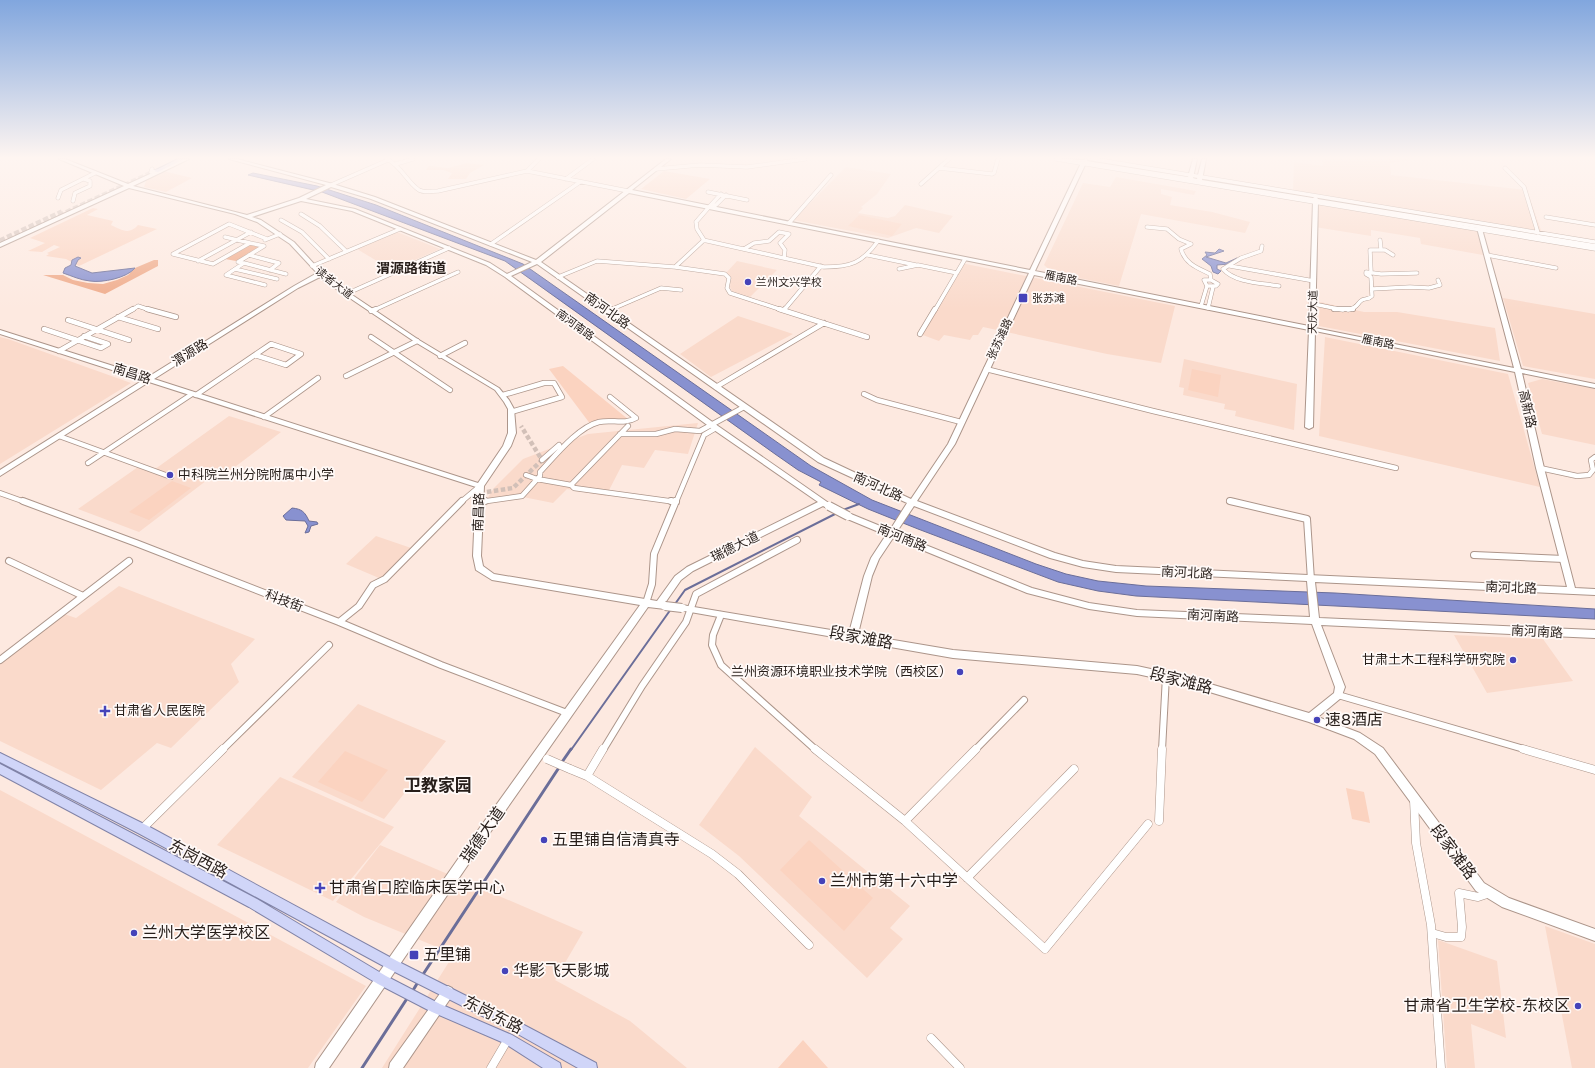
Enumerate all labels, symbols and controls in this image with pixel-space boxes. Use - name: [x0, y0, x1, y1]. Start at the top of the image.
- district label: 渭源路街道: [376, 260, 446, 277]
- street label: 读者大道: [313, 264, 355, 302]
- street label: 雁南路: [1044, 268, 1078, 288]
- place label: 兰州文兴学校: [756, 276, 822, 289]
- marker: 兰州文兴学校: [743, 277, 753, 287]
- street label: 南河北路: [581, 290, 633, 332]
- street label: 天庆大道: [1306, 290, 1320, 334]
- marker: 张苏滩: [1017, 292, 1029, 304]
- place label: 张苏滩: [1032, 292, 1065, 305]
- street label: 南河南路: [553, 307, 597, 343]
- street label: 张苏滩路: [985, 316, 1015, 362]
- street label: 雁南路: [1361, 332, 1395, 352]
- street label: 渭源路: [169, 336, 211, 370]
- street label: 南昌路: [111, 360, 153, 388]
- street label: 高新路: [1515, 388, 1539, 430]
- place label: 中科院兰州分院附属中小学: [178, 467, 334, 483]
- street label: 南河北路: [851, 469, 905, 505]
- marker: 中科院兰州分院附属中小学: [165, 470, 175, 480]
- street label: 南昌路: [470, 492, 488, 532]
- street label: 南河南路: [875, 521, 929, 555]
- street label: 瑞德大道: [708, 528, 762, 566]
- street label: 南河北路: [1161, 564, 1213, 582]
- street label: 南河北路: [1485, 579, 1537, 597]
- street label: 科技街: [263, 587, 305, 615]
- street label: 南河南路: [1187, 607, 1239, 625]
- street label: 段家滩路: [828, 623, 894, 653]
- street label: 南河南路: [1511, 623, 1563, 641]
- place label: 甘肃土木工程科学研究院: [1362, 652, 1505, 668]
- marker: 甘肃土木工程科学研究院: [1508, 655, 1518, 665]
- place label: 兰州资源环境职业技术学院（西校区）: [731, 664, 952, 680]
- street label: 段家滩路: [1148, 664, 1214, 698]
- marker: 兰州资源环境职业技术学院（西校区）: [955, 667, 965, 677]
- place label: 甘肃省人民医院: [114, 703, 205, 719]
- marker: 甘肃省人民医院: [99, 705, 111, 717]
- place label: 速8酒店: [1325, 710, 1383, 730]
- marker: 速8酒店: [1312, 715, 1322, 725]
- district label: 卫教家园: [404, 775, 472, 796]
- street label: 瑞德大道: [456, 803, 510, 867]
- street label: 段家滩路: [1426, 820, 1480, 884]
- place label: 五里铺自信清真寺: [552, 830, 680, 850]
- street label: 东岗西路: [165, 835, 231, 883]
- marker: 五里铺自信清真寺: [539, 835, 549, 845]
- place label: 兰州市第十六中学: [830, 871, 958, 891]
- marker: 兰州市第十六中学: [817, 876, 827, 886]
- place label: 甘肃省口腔临床医学中心: [329, 878, 505, 898]
- marker: 甘肃省口腔临床医学中心: [314, 882, 326, 894]
- place label: 兰州大学医学校区: [142, 923, 270, 943]
- marker: 兰州大学医学校区: [129, 928, 139, 938]
- place label: 五里铺: [423, 945, 471, 965]
- marker: 五里铺: [408, 949, 420, 961]
- place label: 华影飞天影城: [513, 961, 609, 981]
- marker: 华影飞天影城: [500, 966, 510, 976]
- street label: 东岗东路: [460, 992, 526, 1038]
- place label: 甘肃省卫生学校-东校区: [1403, 996, 1570, 1016]
- marker: 甘肃省卫生学校-东校区: [1573, 1001, 1583, 1011]

